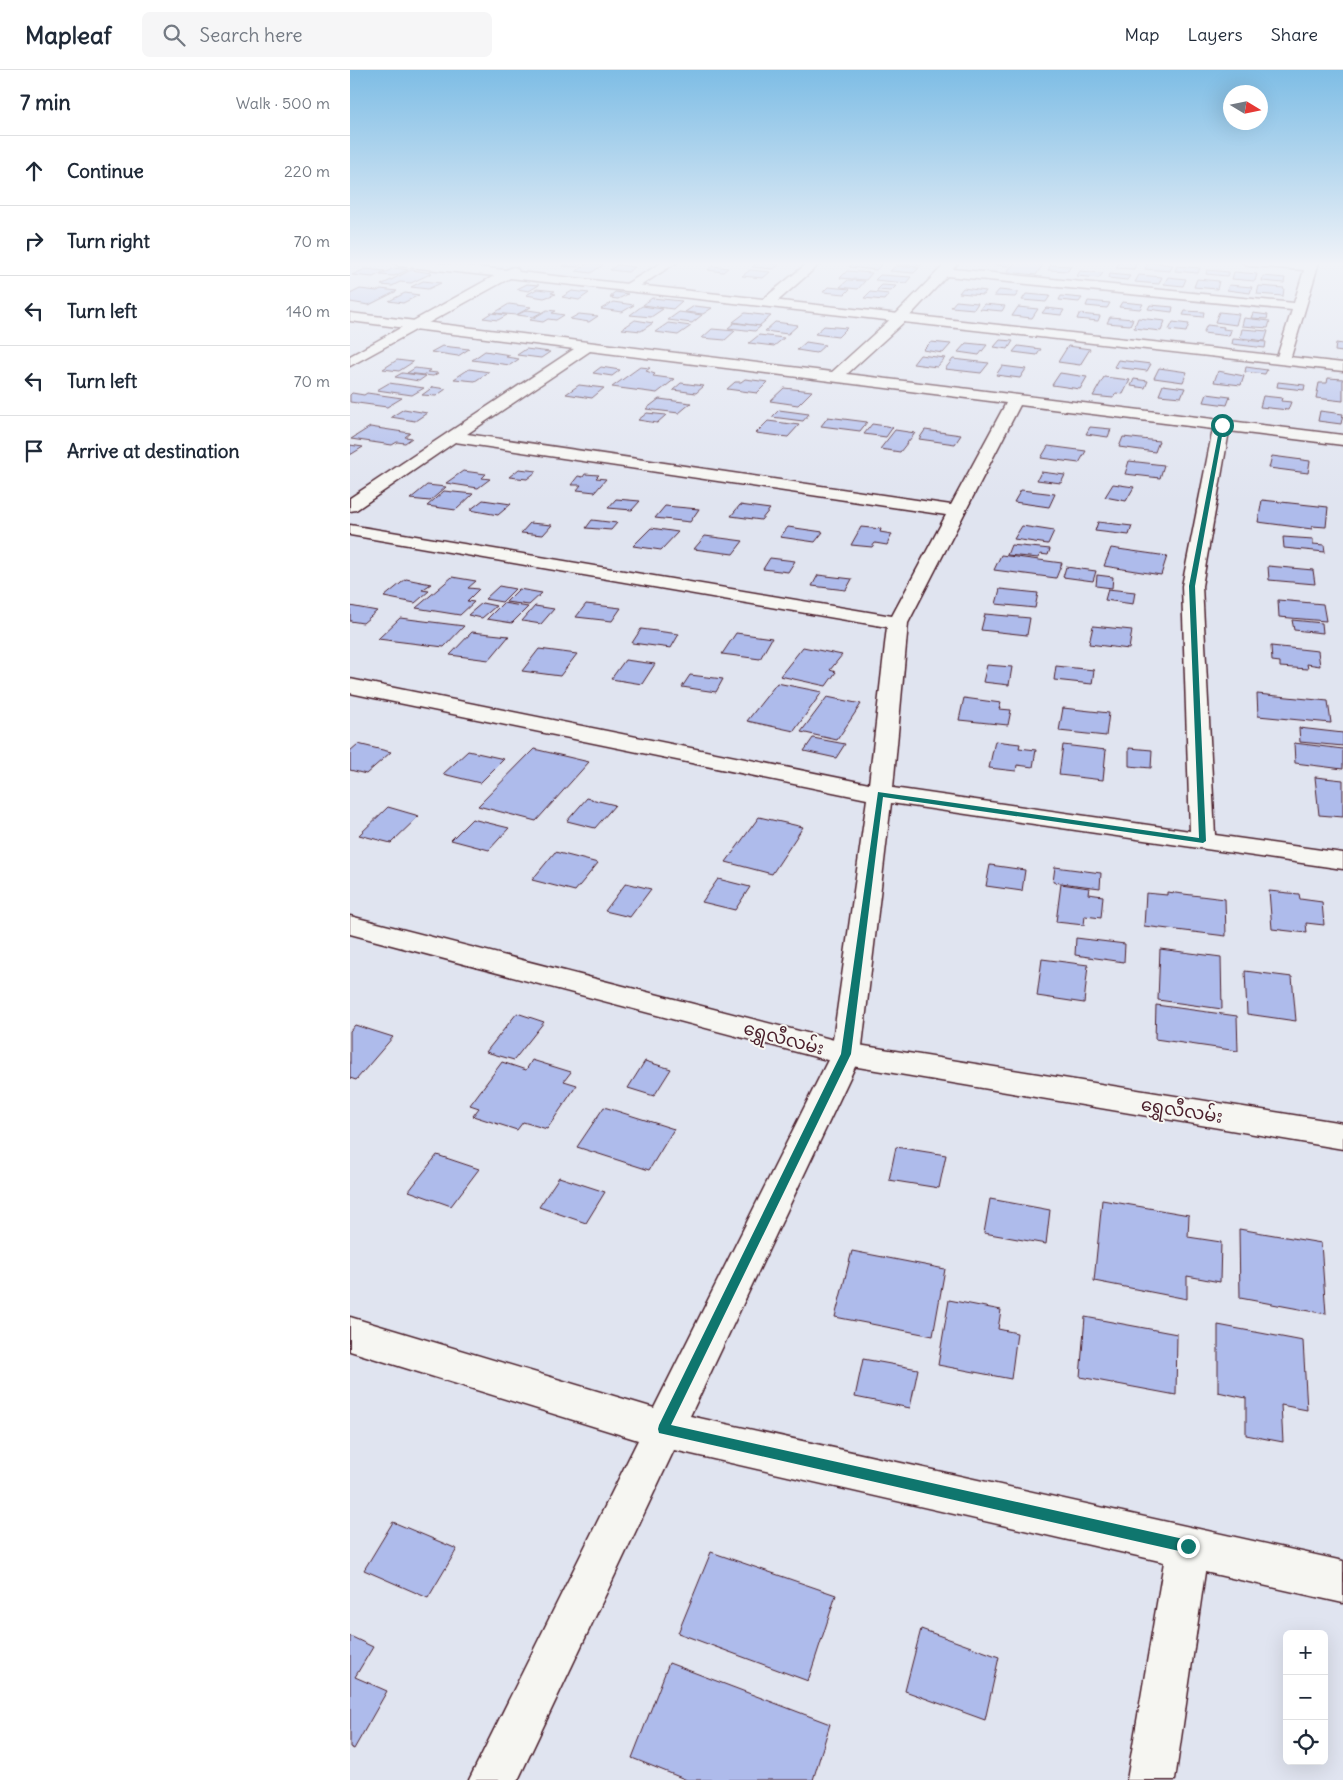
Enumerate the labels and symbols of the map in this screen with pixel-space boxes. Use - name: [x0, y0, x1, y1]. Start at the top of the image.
- north arrow: [1223, 85, 1268, 130]
- route start: [1211, 414, 1234, 437]
- street label: ရွှေလီလမ်း: [740, 1014, 827, 1064]
- street label: ရွှေလီလမ်း: [1139, 1090, 1225, 1132]
- route end: [1177, 1535, 1200, 1558]

